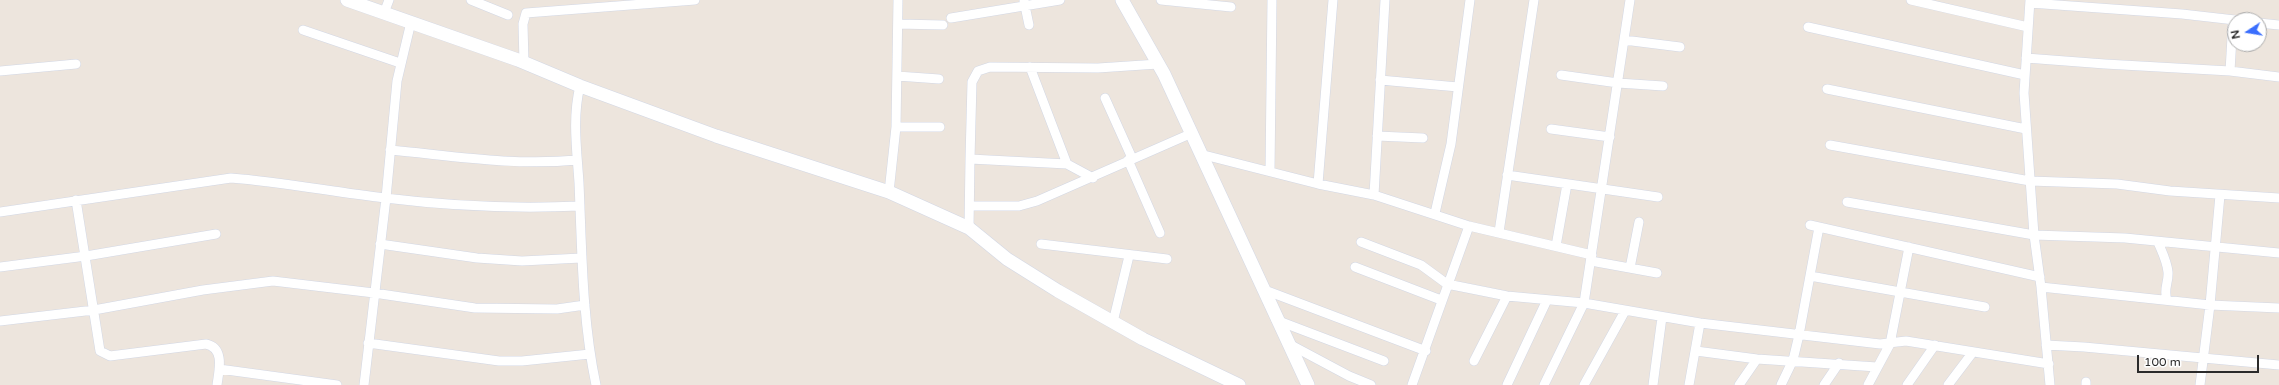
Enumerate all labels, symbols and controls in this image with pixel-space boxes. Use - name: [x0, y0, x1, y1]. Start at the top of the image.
- north arrow: [2227, 12, 2267, 52]
- text: N: [2228, 29, 2243, 40]
- scale bar: [2139, 347, 2261, 373]
- text: 100 m: [2144, 355, 2181, 369]

